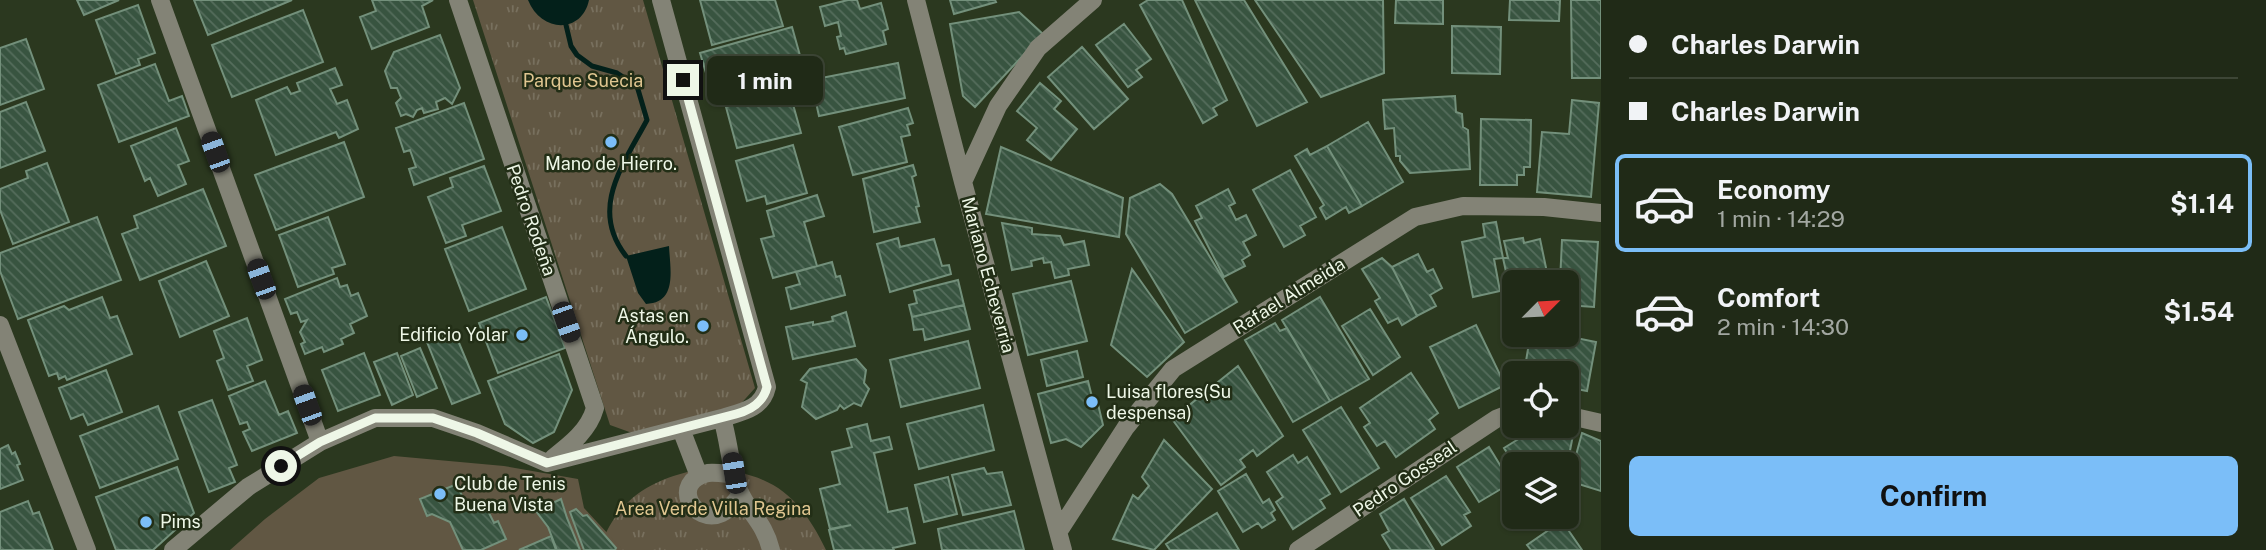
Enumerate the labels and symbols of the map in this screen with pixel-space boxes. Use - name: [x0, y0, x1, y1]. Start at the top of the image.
- callout: 1 min: [708, 56, 823, 104]
- route end: [667, 64, 699, 96]
- park label: Parque Suecia: [523, 70, 643, 91]
- car: [198, 129, 233, 175]
- marker: Mano de Hierro.: [603, 134, 619, 150]
- place label: Mano de Hierro.: [545, 153, 677, 174]
- street label: Pedro Rodeña: [503, 161, 560, 279]
- street label: Mariano Echeverria: [958, 194, 1019, 355]
- street label: Rafael Almeida: [1229, 253, 1349, 338]
- car: [244, 256, 279, 302]
- north arrow: [1502, 270, 1578, 346]
- car: [550, 299, 583, 345]
- place label: Astas en Ángulo.: [617, 305, 689, 347]
- marker: Astas en Ángulo.: [695, 318, 711, 334]
- place label: Edificio Yolar: [399, 324, 508, 345]
- marker: Edificio Yolar: [514, 327, 530, 343]
- place label: Luisa flores(Su despensa): [1106, 381, 1231, 423]
- car: [290, 382, 325, 428]
- marker: Luisa flores(Su despensa): [1084, 394, 1100, 410]
- street label: Pedro Gosseal: [1349, 436, 1461, 521]
- route start: [265, 450, 297, 482]
- car: [721, 451, 748, 495]
- place label: Club de Tenis Buena Vista: [454, 473, 566, 515]
- marker: Club de Tenis Buena Vista: [432, 486, 448, 502]
- park label: Area Verde Villa Regina: [615, 498, 811, 519]
- place label: Pims: [160, 511, 201, 532]
- marker: Pims: [138, 514, 154, 530]

